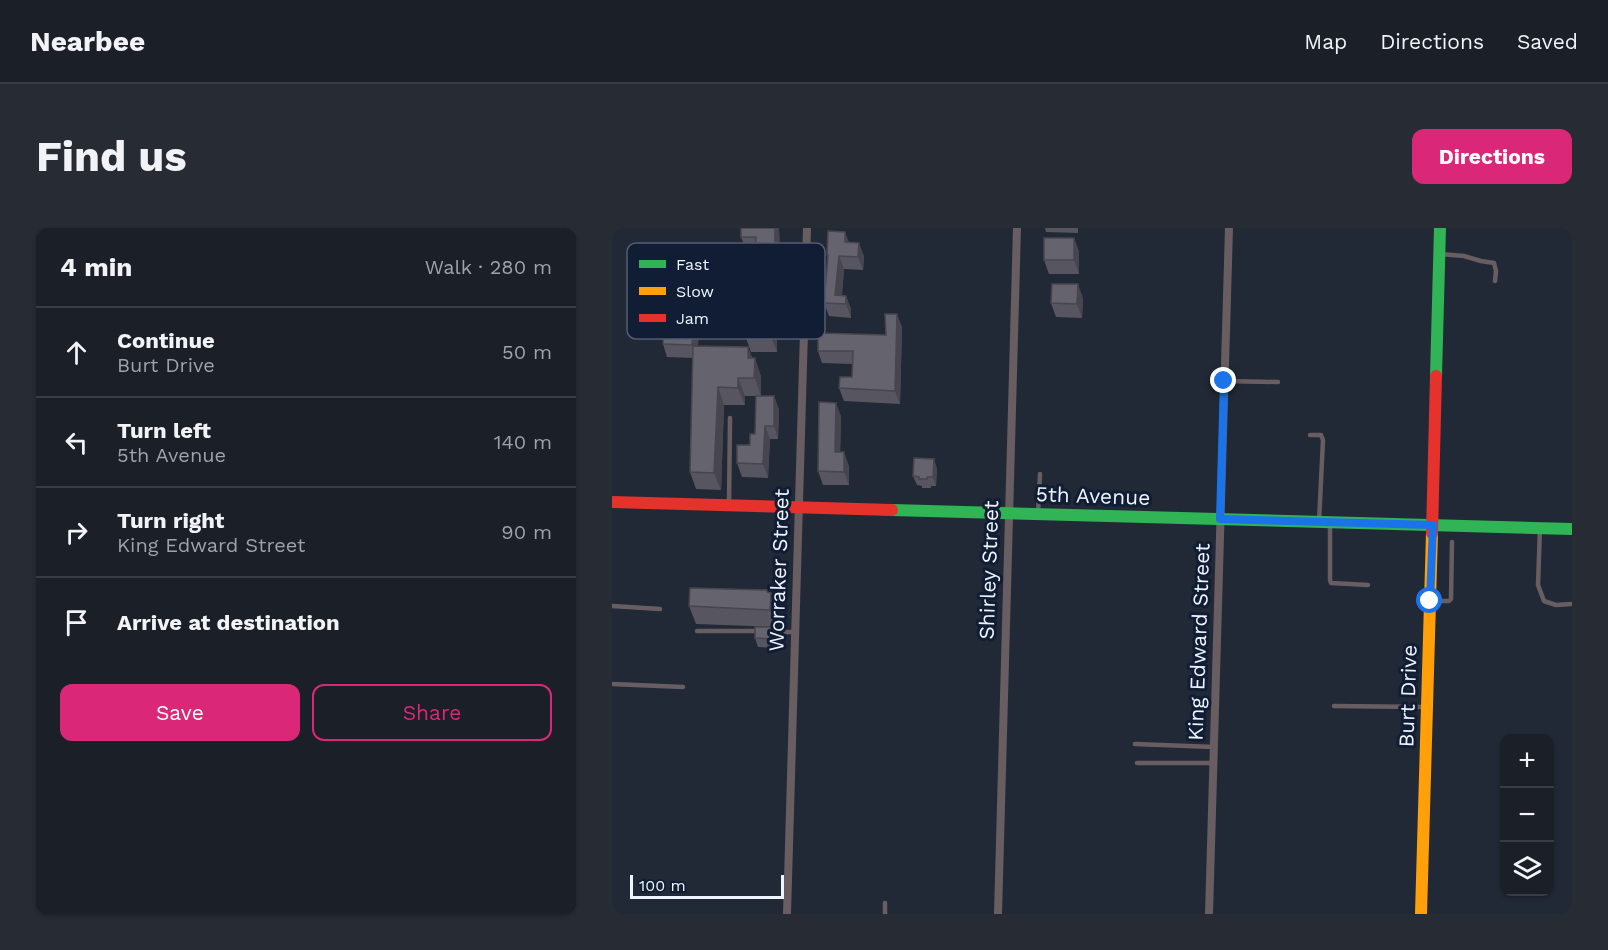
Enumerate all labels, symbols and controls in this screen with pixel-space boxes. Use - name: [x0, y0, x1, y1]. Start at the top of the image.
- text: Nearbee: [30, 25, 145, 58]
- text: Map: [1304, 29, 1347, 54]
- text: Directions: [1380, 29, 1484, 54]
- text: Saved: [1517, 29, 1578, 54]
- button: Directions: [1412, 129, 1572, 184]
- text: Find us: [36, 132, 187, 181]
- legend: [627, 243, 825, 339]
- text: 4 min: [60, 252, 132, 282]
- text: Walk · 280 m: [425, 255, 552, 279]
- text: Fast: [676, 255, 709, 274]
- text: Slow: [676, 282, 714, 301]
- text: Jam: [676, 309, 709, 328]
- text: Continue: [117, 328, 215, 353]
- icon: ahead: [60, 336, 93, 369]
- text: 50 m: [502, 340, 552, 364]
- text: Burt Drive: [117, 353, 215, 377]
- route end: [1210, 367, 1236, 393]
- text: Turn left: [117, 418, 211, 443]
- icon: left: [60, 426, 93, 459]
- text: 140 m: [494, 430, 552, 454]
- text: 5th Avenue: [117, 443, 226, 467]
- street label: 5th Avenue: [1035, 481, 1151, 510]
- street label: Worraker Street: [763, 488, 794, 652]
- street label: Shirley Street: [974, 500, 1003, 640]
- text: Turn right: [117, 508, 224, 533]
- icon: right: [60, 516, 93, 549]
- text: 90 m: [501, 520, 552, 544]
- text: King Edward Street: [117, 533, 305, 557]
- street label: King Edward Street: [1183, 542, 1214, 741]
- route start: [1416, 587, 1442, 613]
- icon: arrive: [60, 606, 93, 639]
- text: Arrive at destination: [117, 610, 340, 635]
- street label: Burt Drive: [1393, 644, 1422, 748]
- button: Save: [60, 684, 300, 741]
- button: Share: [312, 684, 552, 741]
- map controls: [1500, 734, 1554, 896]
- button: +: [1500, 734, 1554, 788]
- button: −: [1500, 788, 1554, 842]
- button: layers: [1500, 842, 1554, 896]
- scale bar: [630, 872, 784, 900]
- text: 100 m: [639, 876, 686, 895]

